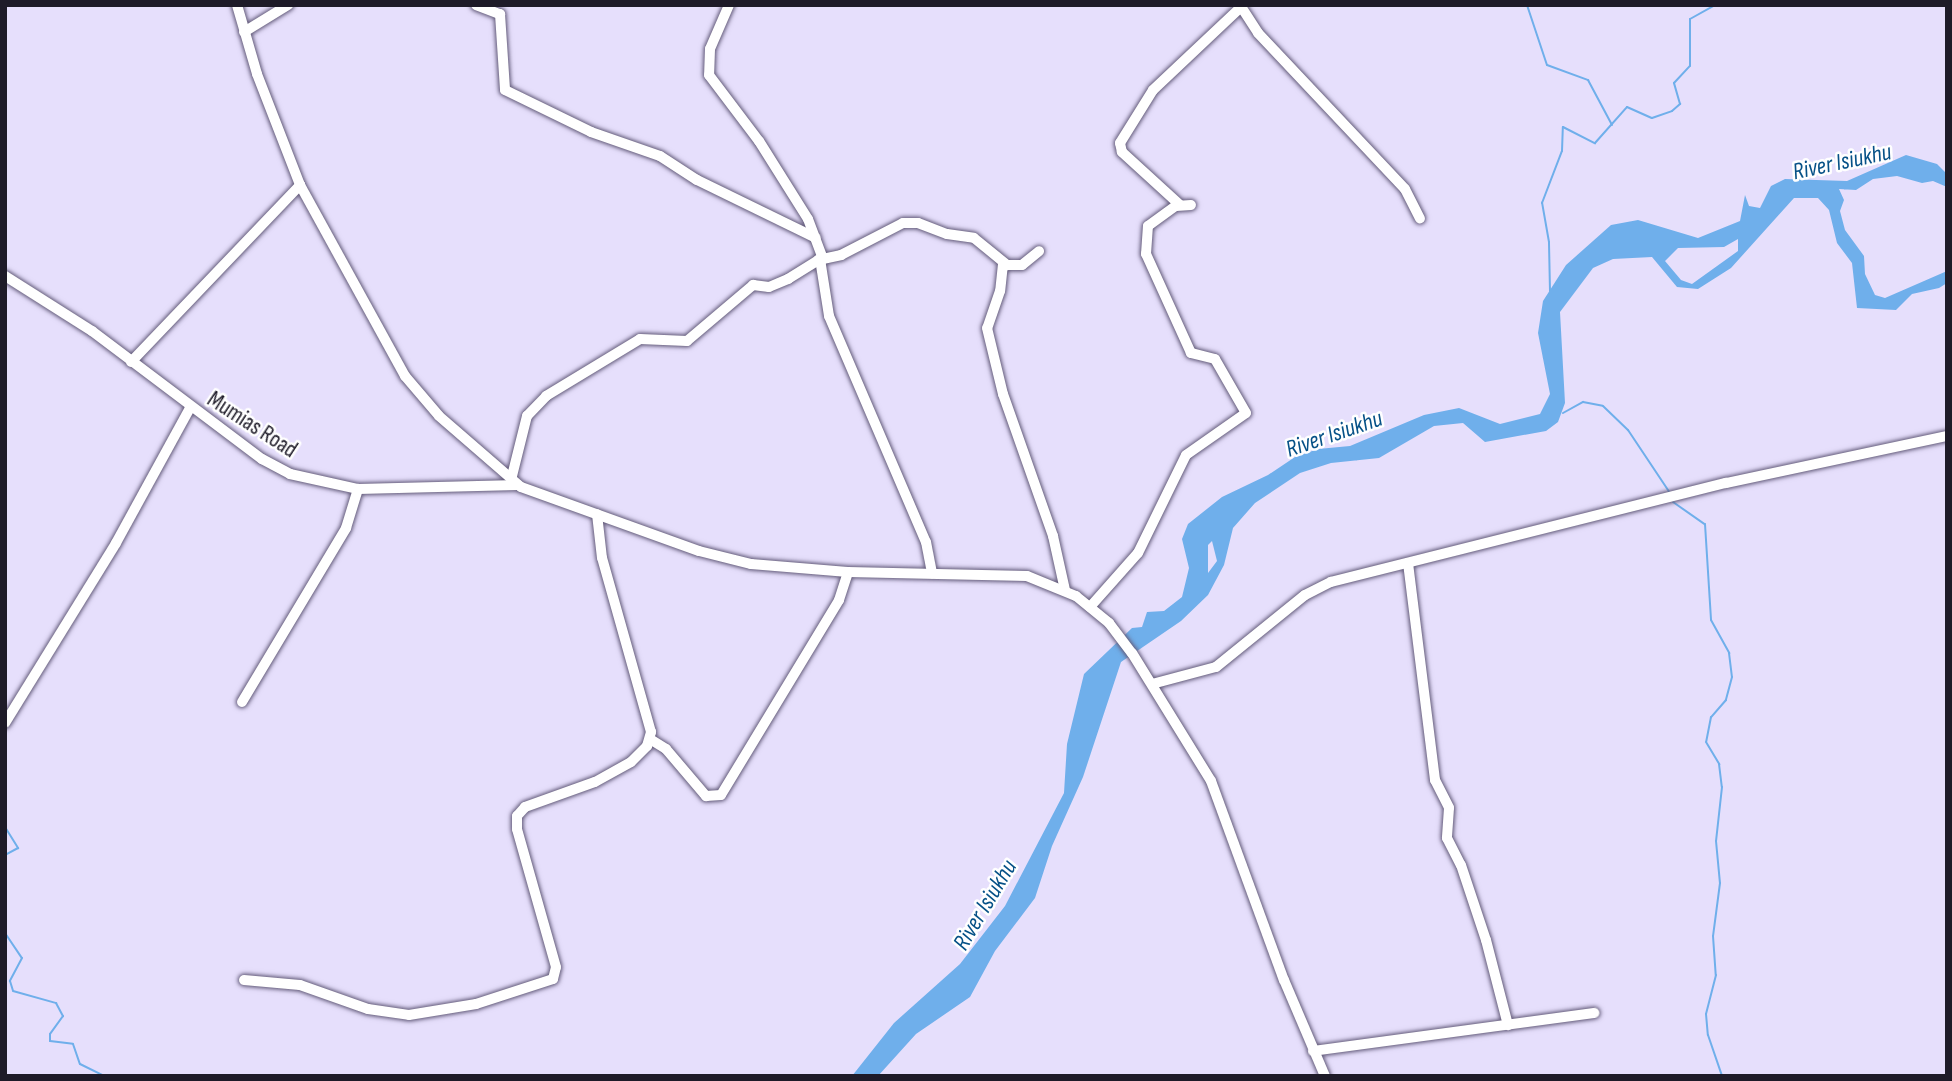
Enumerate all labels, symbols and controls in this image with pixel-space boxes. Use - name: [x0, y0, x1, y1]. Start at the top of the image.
- water label: River Isiukhu: [1790, 138, 1894, 186]
- street label: Mumias Road: [202, 386, 302, 464]
- water label: River Isiukhu: [1282, 404, 1386, 464]
- water label: River Isiukhu: [947, 855, 1023, 955]

